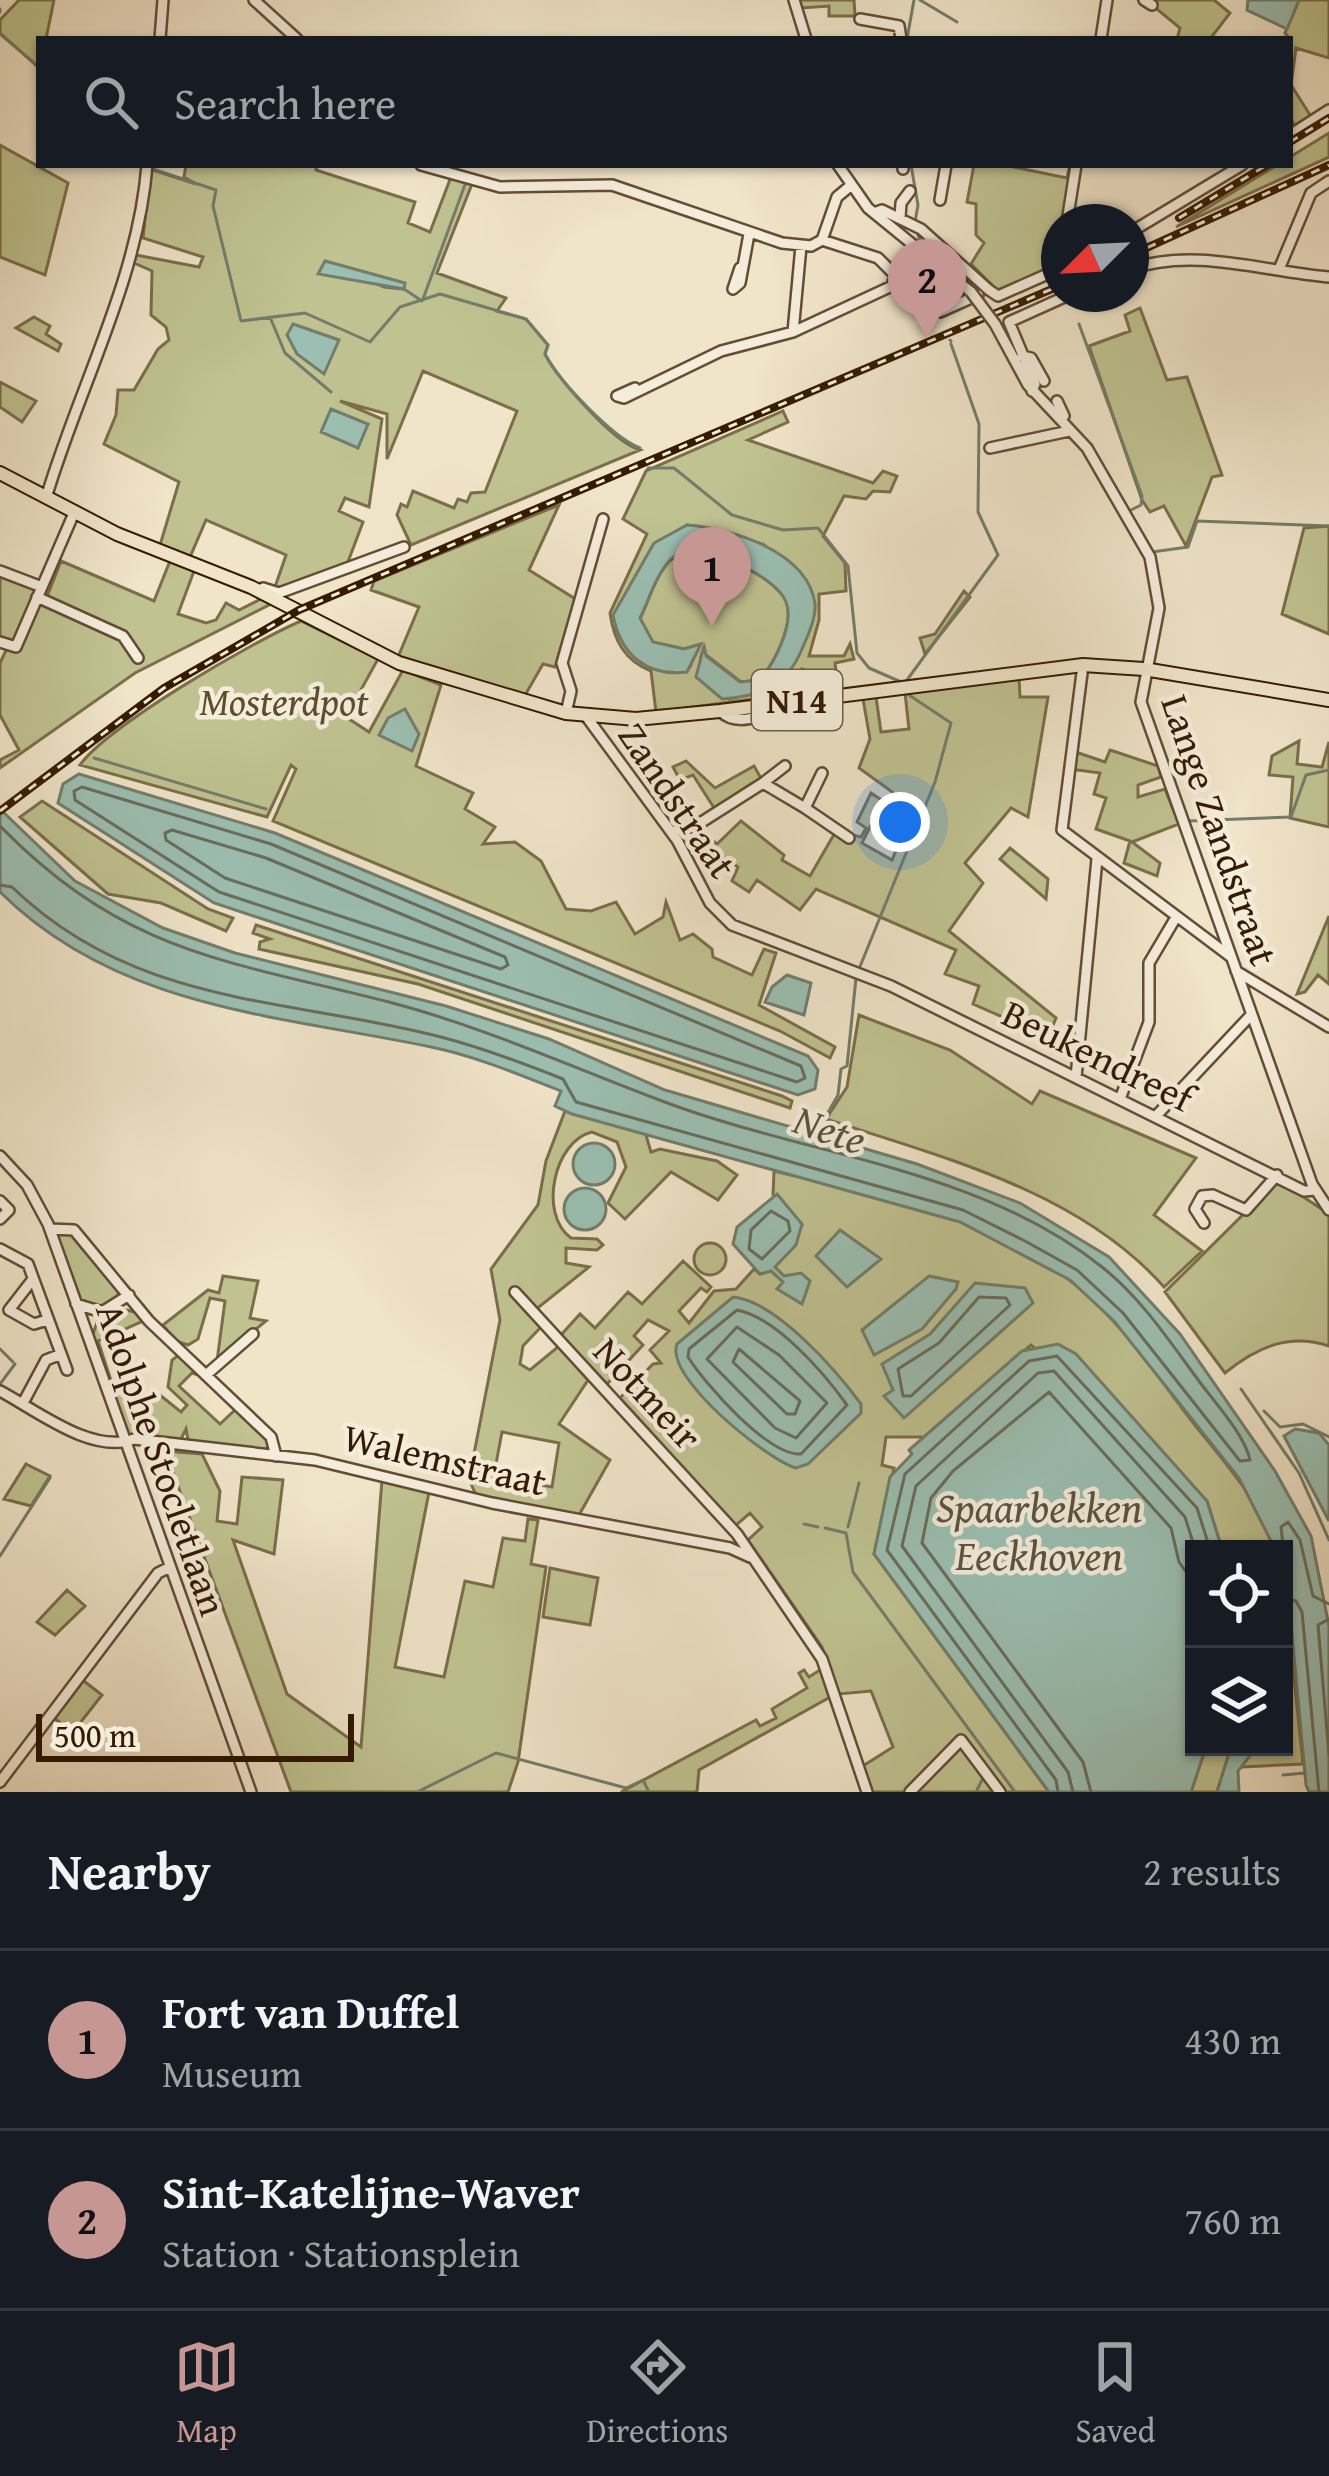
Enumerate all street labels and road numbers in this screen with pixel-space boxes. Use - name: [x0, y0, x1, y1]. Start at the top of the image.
- road number: N14: [752, 670, 842, 730]
- street label: Lange Zandstraat: [1147, 687, 1294, 973]
- street label: Zandstraat: [605, 710, 752, 889]
- street label: Beukendreef: [993, 984, 1207, 1127]
- street label: Adolphe Stocletlaan: [82, 1295, 243, 1623]
- street label: Notmeir: [581, 1323, 716, 1462]
- street label: Walemstraat: [338, 1407, 552, 1510]

